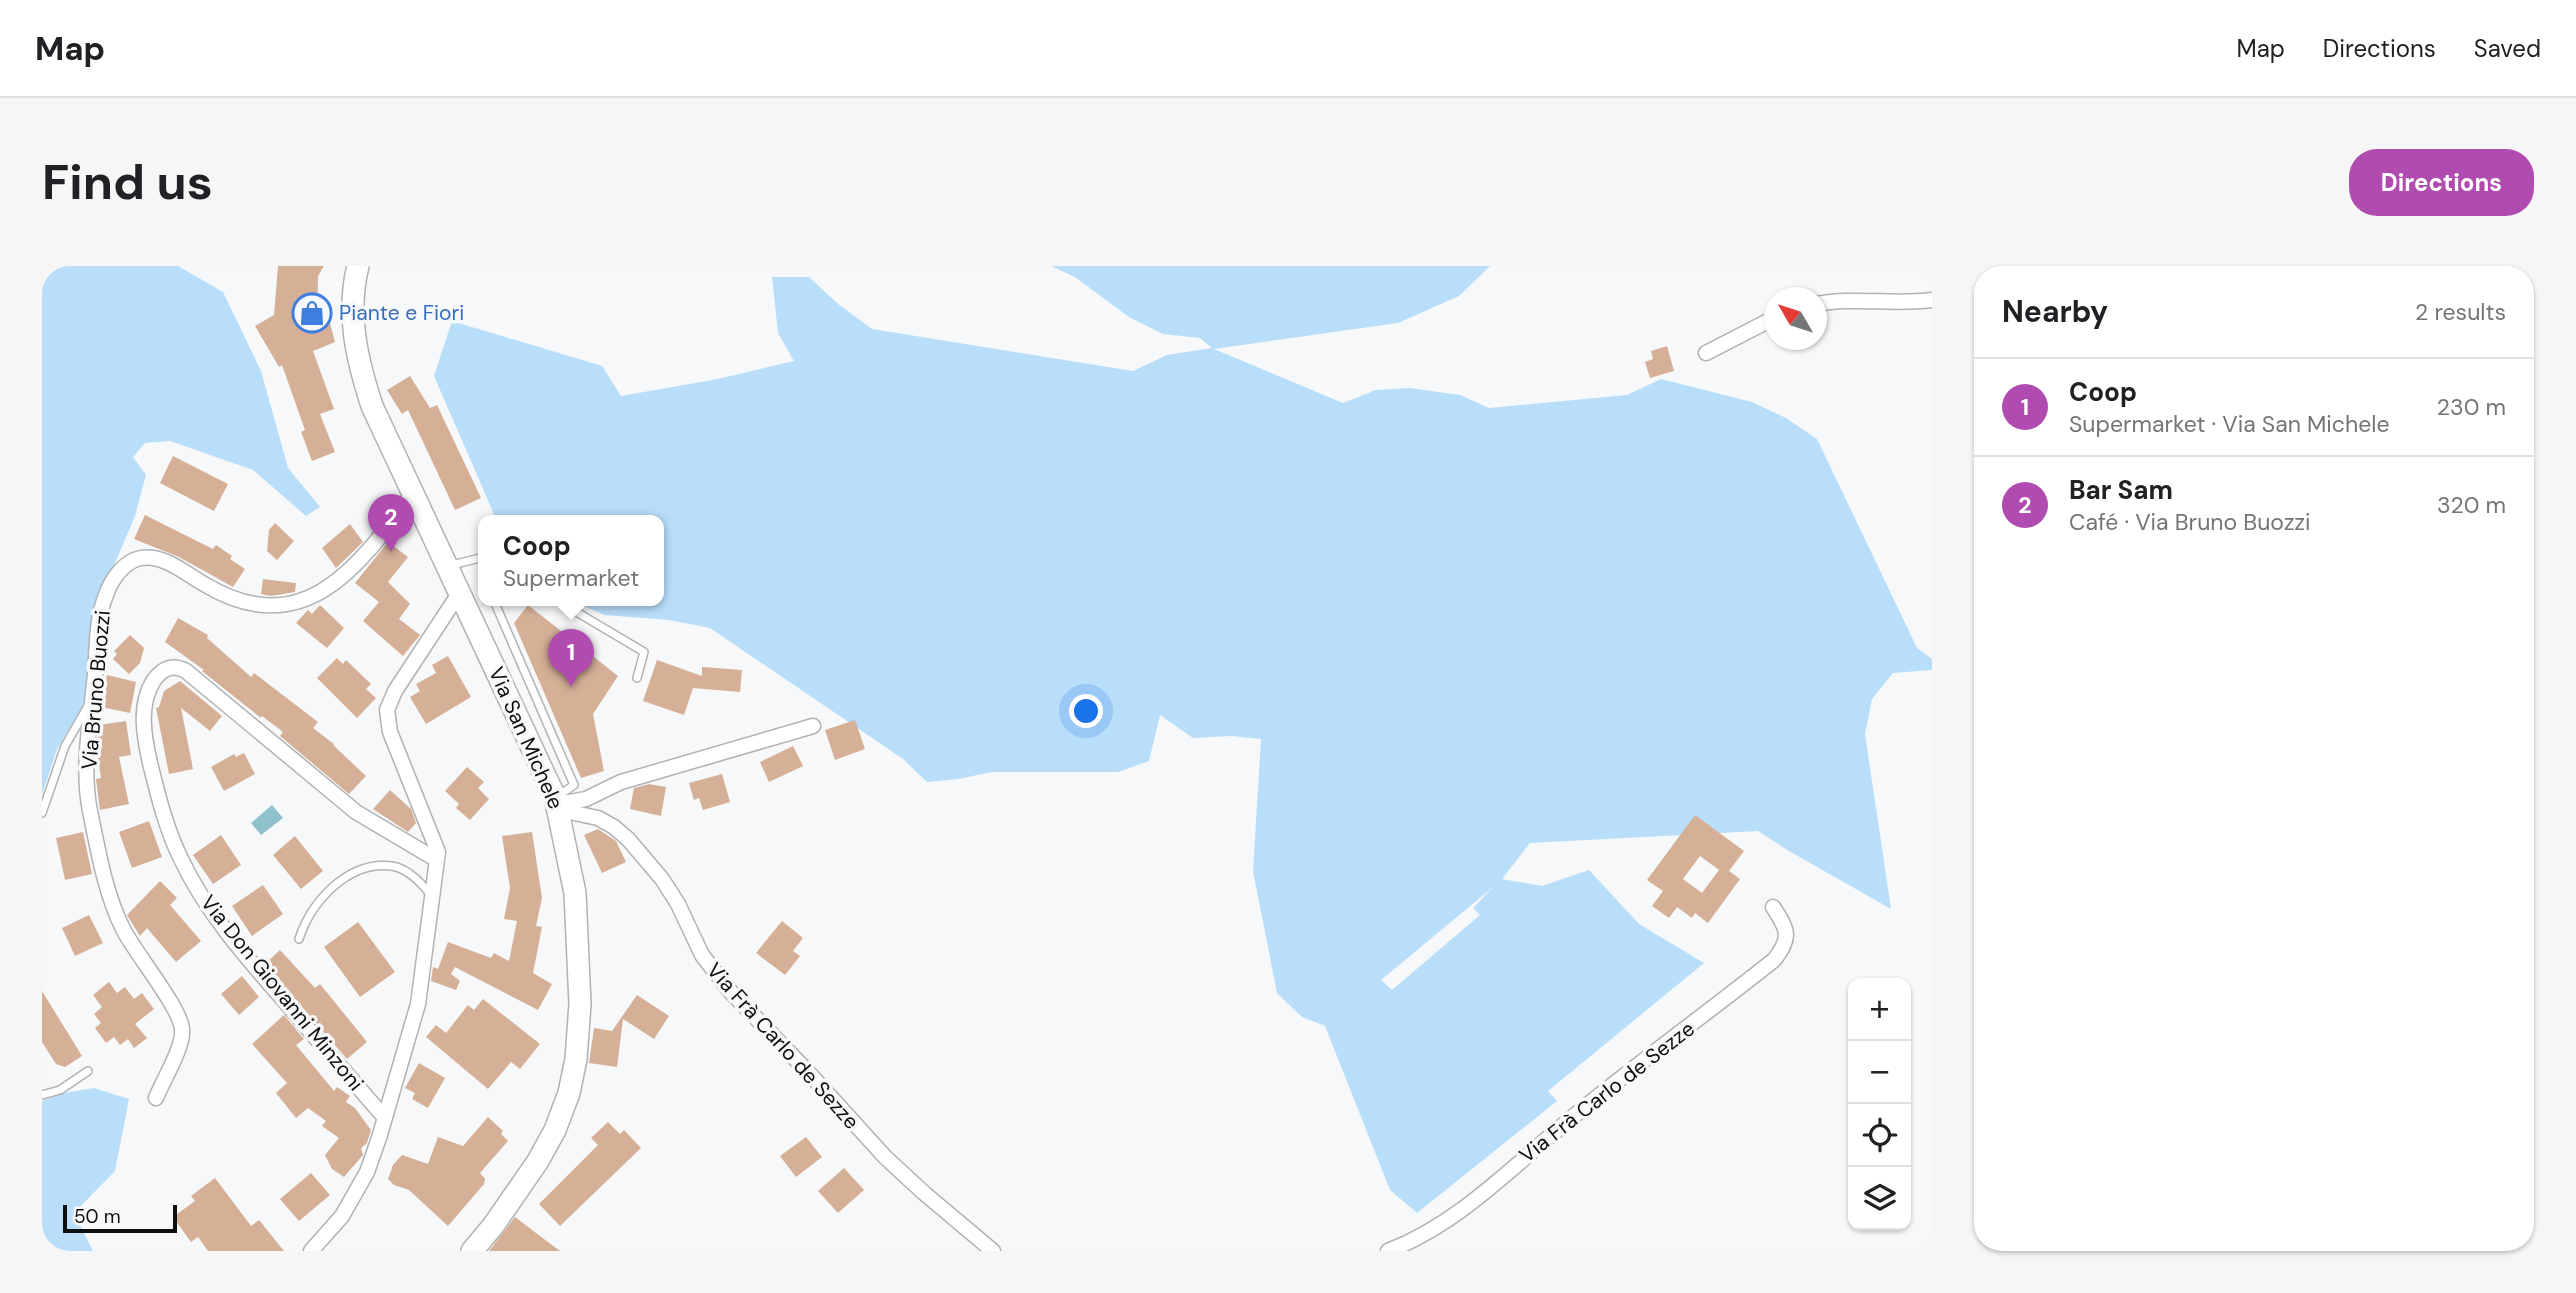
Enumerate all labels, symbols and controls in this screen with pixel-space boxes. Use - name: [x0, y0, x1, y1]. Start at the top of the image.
- text: Map: [35, 27, 105, 70]
- text: Map: [2237, 33, 2285, 64]
- text: Directions: [2323, 33, 2436, 64]
- text: Saved: [2474, 33, 2541, 64]
- button: Directions: [2349, 149, 2534, 216]
- text: Find us: [42, 150, 213, 214]
- north arrow: [1764, 287, 1827, 350]
- shop icon: Piante e Fiori: [291, 292, 333, 334]
- text: Nearby: [2002, 292, 2108, 331]
- text: 2 results: [2415, 297, 2506, 327]
- place label: Piante e Fiori: [339, 299, 464, 327]
- text: Coop: [2069, 375, 2137, 409]
- text: 1: [2021, 392, 2029, 422]
- text: 230 m: [2437, 392, 2506, 422]
- text: Supermarket · Via San Michele: [2069, 409, 2389, 439]
- text: Bar Sam: [2069, 473, 2173, 507]
- text: 2: [2018, 490, 2032, 520]
- text: 320 m: [2437, 490, 2506, 520]
- pin: 2: [368, 494, 414, 552]
- text: Café · Via Bruno Buozzi: [2069, 507, 2311, 537]
- popup: [478, 515, 664, 606]
- text: Coop: [503, 529, 571, 563]
- text: Supermarket: [503, 563, 639, 593]
- street label: Via Bruno Buozzi: [75, 609, 117, 771]
- pin: 1: [548, 629, 594, 687]
- street label: Via San Michele: [482, 663, 570, 813]
- your location: [1069, 694, 1103, 728]
- street label: Via Don Giovanni Minzoni: [194, 889, 370, 1097]
- street label: Via Frà Carlo de Sezze: [701, 957, 865, 1135]
- map controls: [1848, 978, 1911, 1230]
- button: +: [1848, 978, 1911, 1041]
- street label: Via Frà Carlo de Sezze: [1514, 1015, 1700, 1169]
- button: −: [1848, 1041, 1911, 1104]
- button: locate: [1848, 1104, 1911, 1167]
- button: layers: [1848, 1167, 1911, 1230]
- scale bar: [63, 1202, 177, 1234]
- text: 50 m: [74, 1204, 121, 1229]

